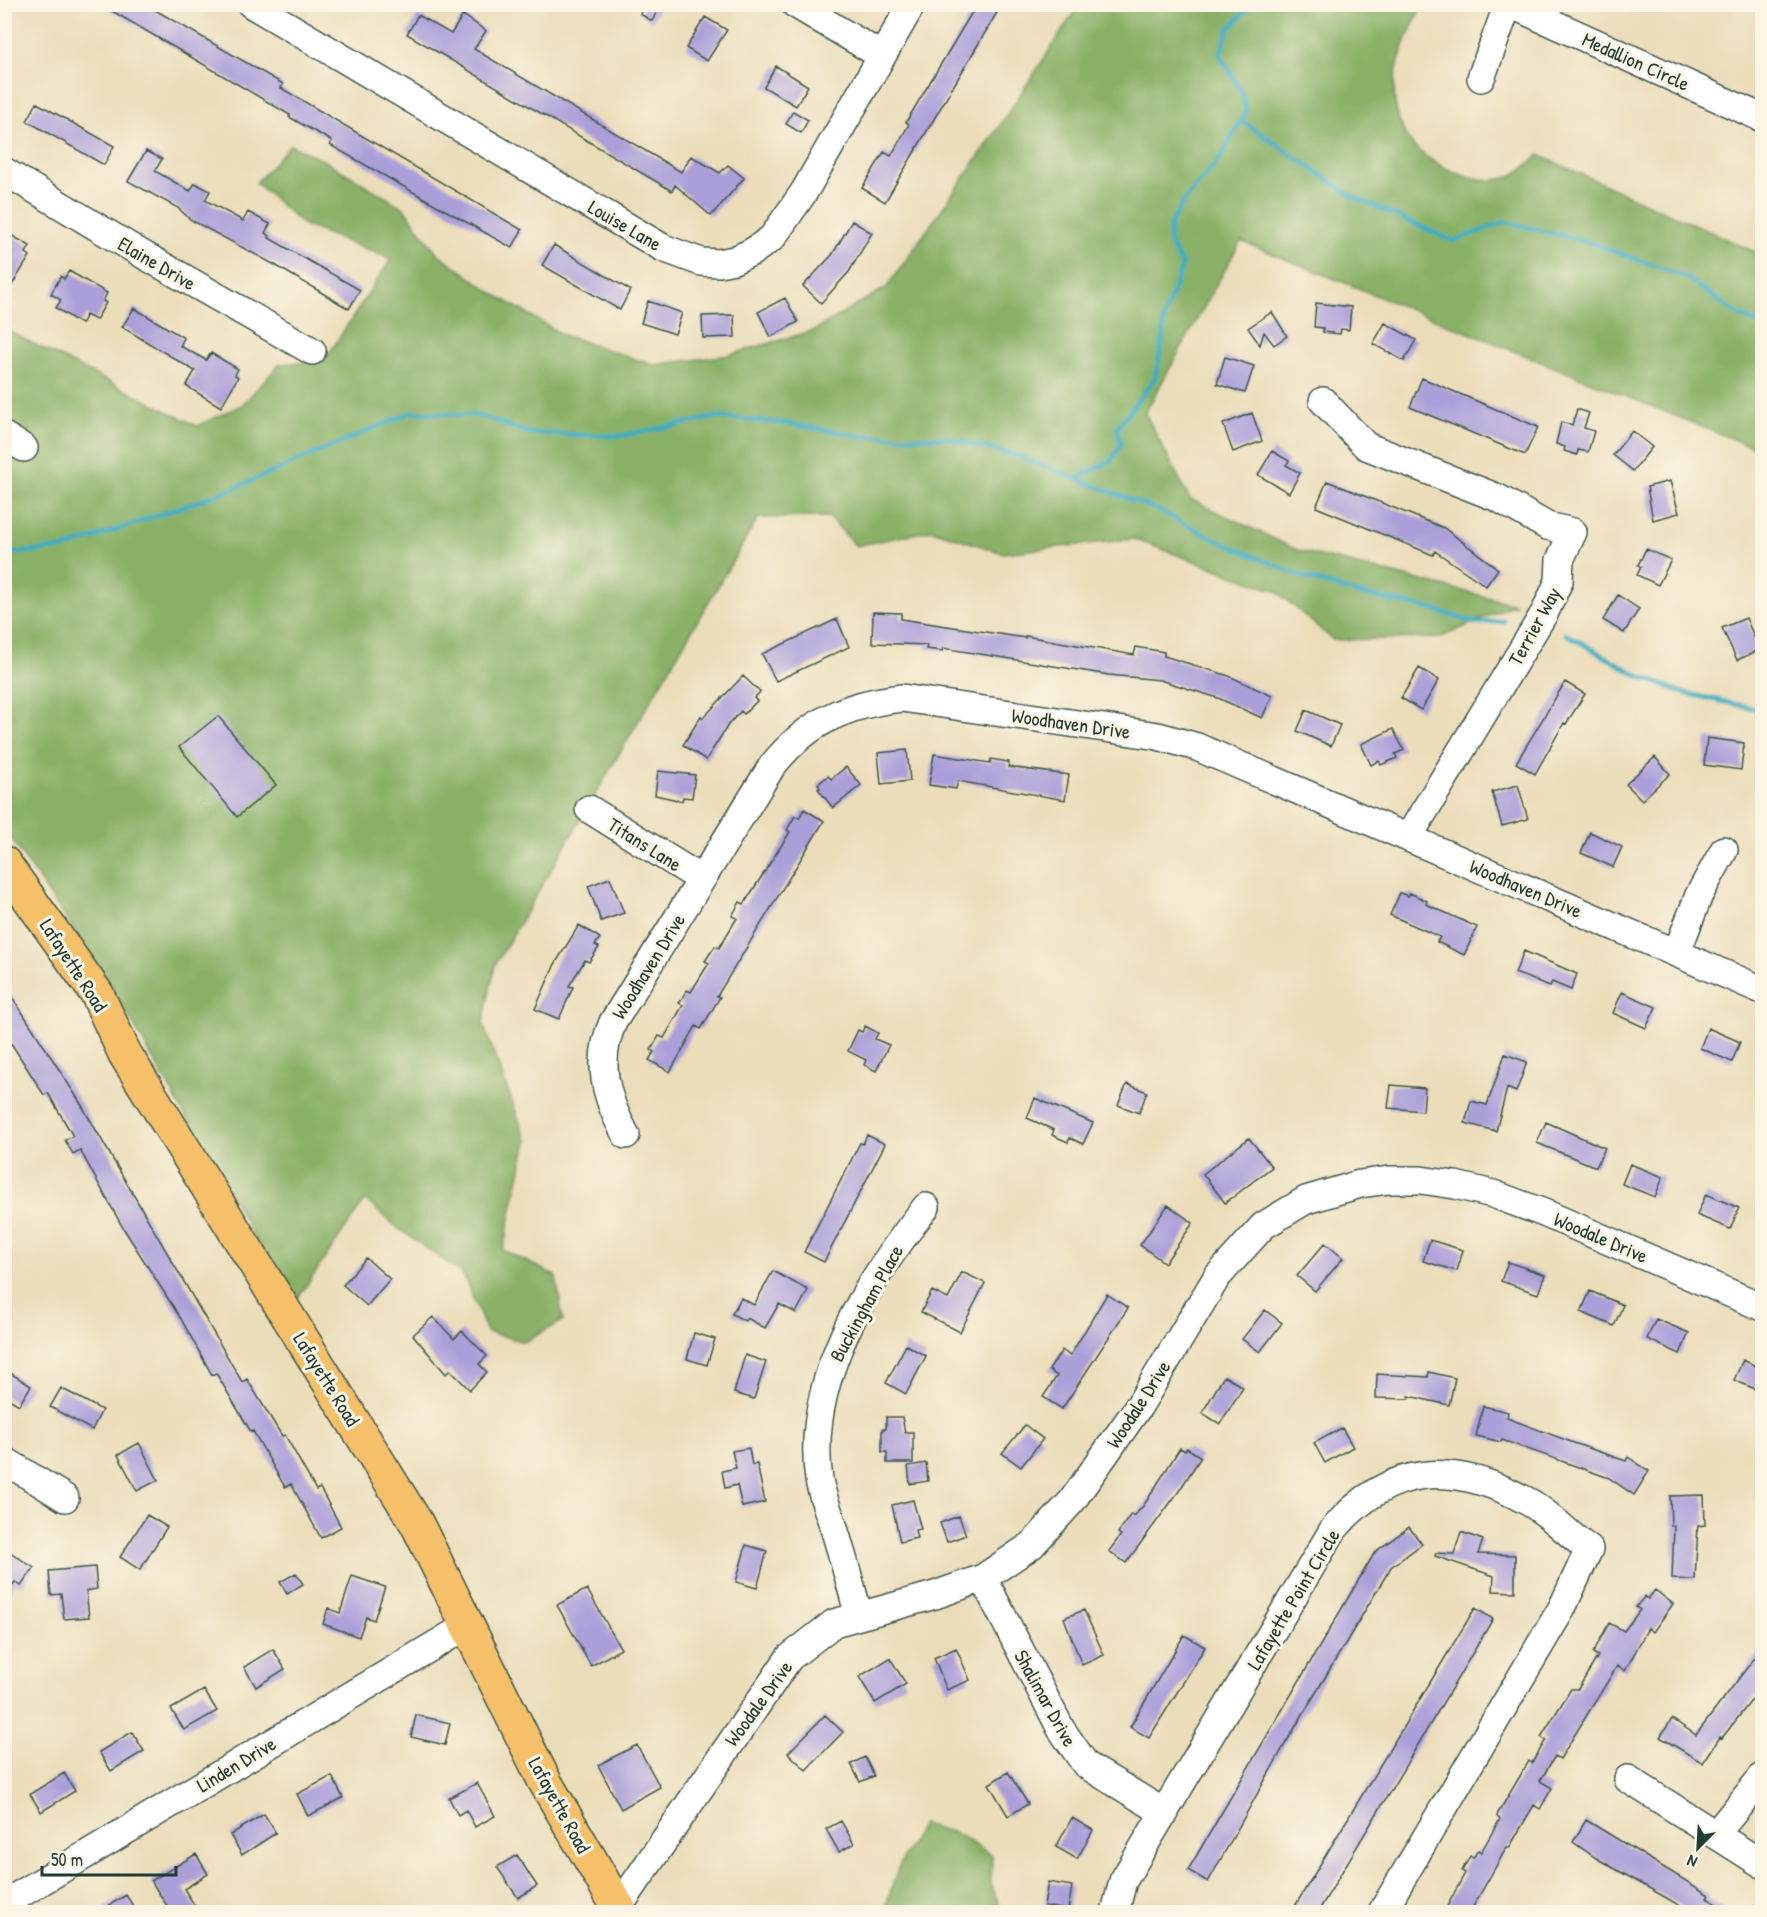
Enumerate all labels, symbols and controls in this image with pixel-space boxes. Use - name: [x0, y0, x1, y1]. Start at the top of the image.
- street label: Medallion Circle: [1578, 25, 1694, 97]
- street label: Louise Lane: [583, 193, 667, 257]
- street label: Elaine Drive: [113, 230, 201, 296]
- street label: Terrier Way: [1501, 582, 1567, 670]
- street label: Woodhaven Drive: [1010, 701, 1132, 745]
- street label: Titans Lane: [603, 811, 687, 877]
- street label: Woodhaven Drive: [1466, 852, 1586, 924]
- street label: Woodhaven Drive: [605, 908, 691, 1024]
- street label: Lafayette Road: [34, 913, 114, 1017]
- street label: Woodale Drive: [1550, 1205, 1652, 1269]
- street label: Buckingham Place: [823, 1240, 909, 1366]
- street label: Lafayette Road: [288, 1327, 367, 1431]
- street label: Woodale Drive: [1100, 1355, 1176, 1453]
- street label: Lafayette Point Circle: [1240, 1523, 1346, 1674]
- street label: Shalimar Drive: [1008, 1645, 1084, 1751]
- street label: Woodale Drive: [718, 1655, 798, 1751]
- street label: Linden Drive: [191, 1730, 281, 1798]
- street label: Lafayette Road: [523, 1752, 598, 1858]
- north arrow: [1668, 1818, 1728, 1878]
- scale bar: [42, 1839, 176, 1877]
- text: 50 m: [51, 1847, 83, 1872]
- text: N: [1683, 1850, 1700, 1873]

